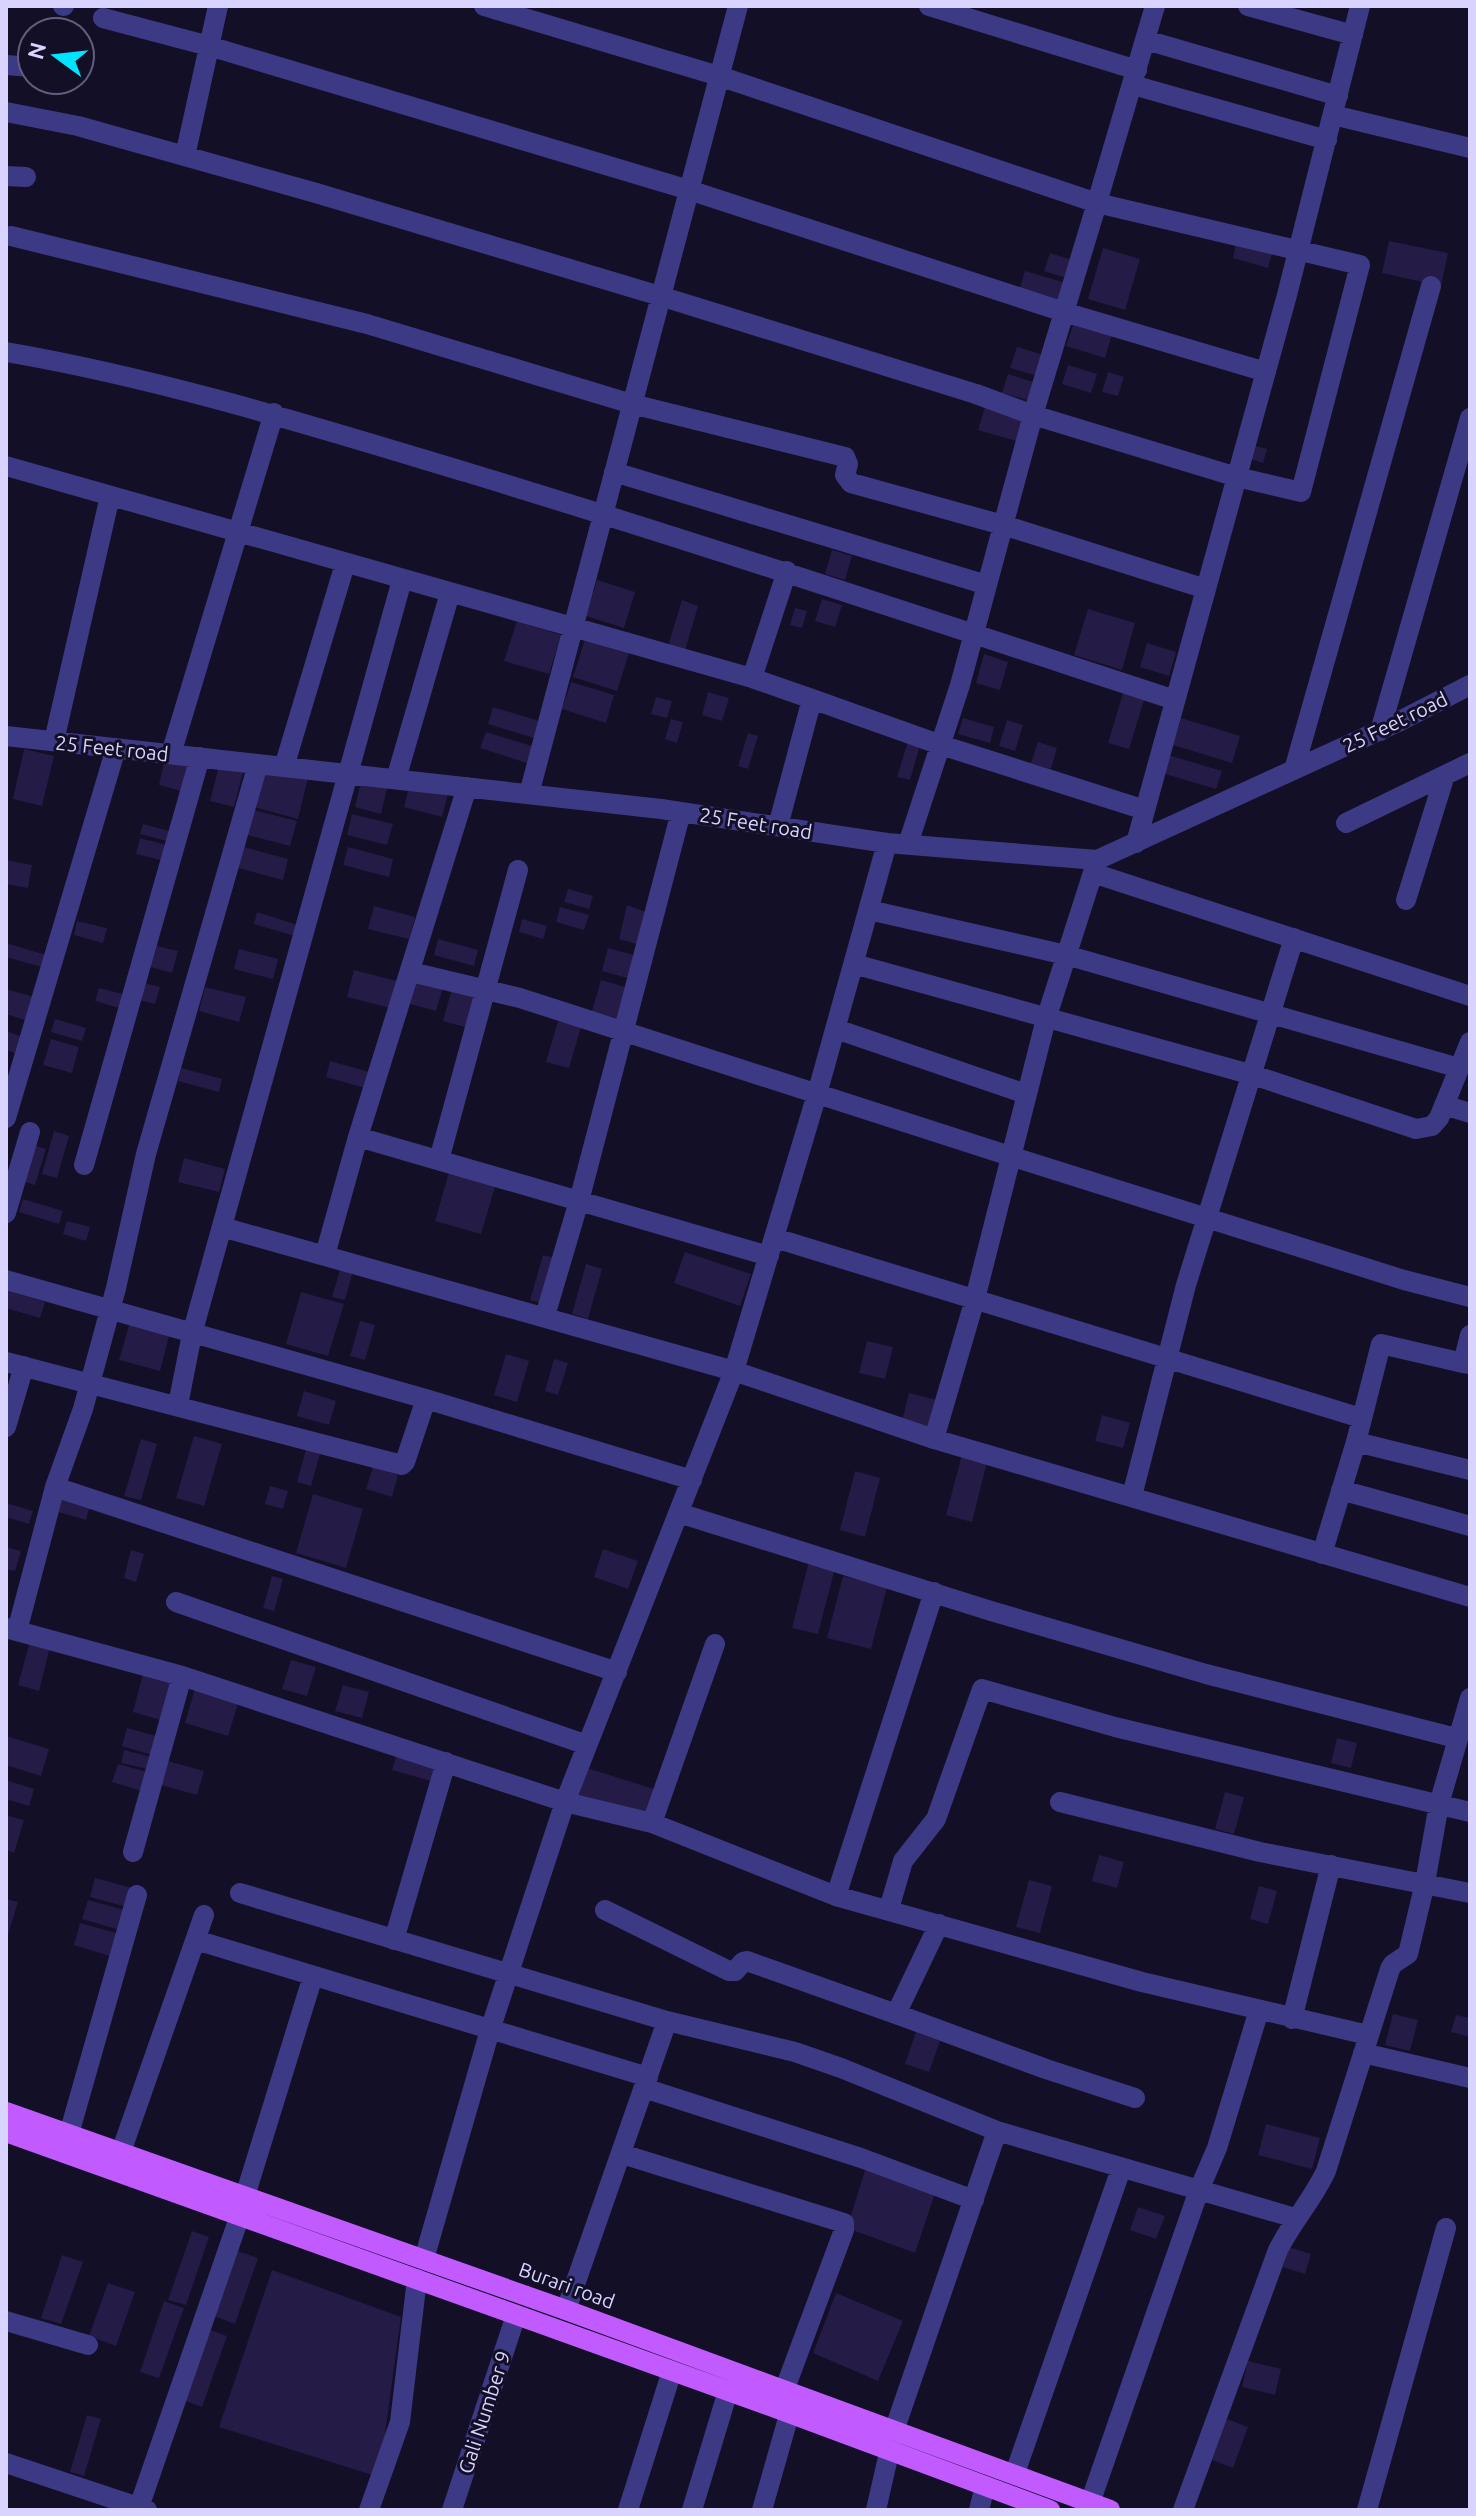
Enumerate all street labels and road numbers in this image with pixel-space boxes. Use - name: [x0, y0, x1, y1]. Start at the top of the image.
- street label: 25 Feet road: [1339, 687, 1451, 757]
- street label: 25 Feet road: [54, 731, 170, 765]
- street label: 25 Feet road: [698, 803, 814, 843]
- street label: Burari road: [516, 2257, 618, 2313]
- street label: Gali Number 9: [453, 2348, 515, 2476]

